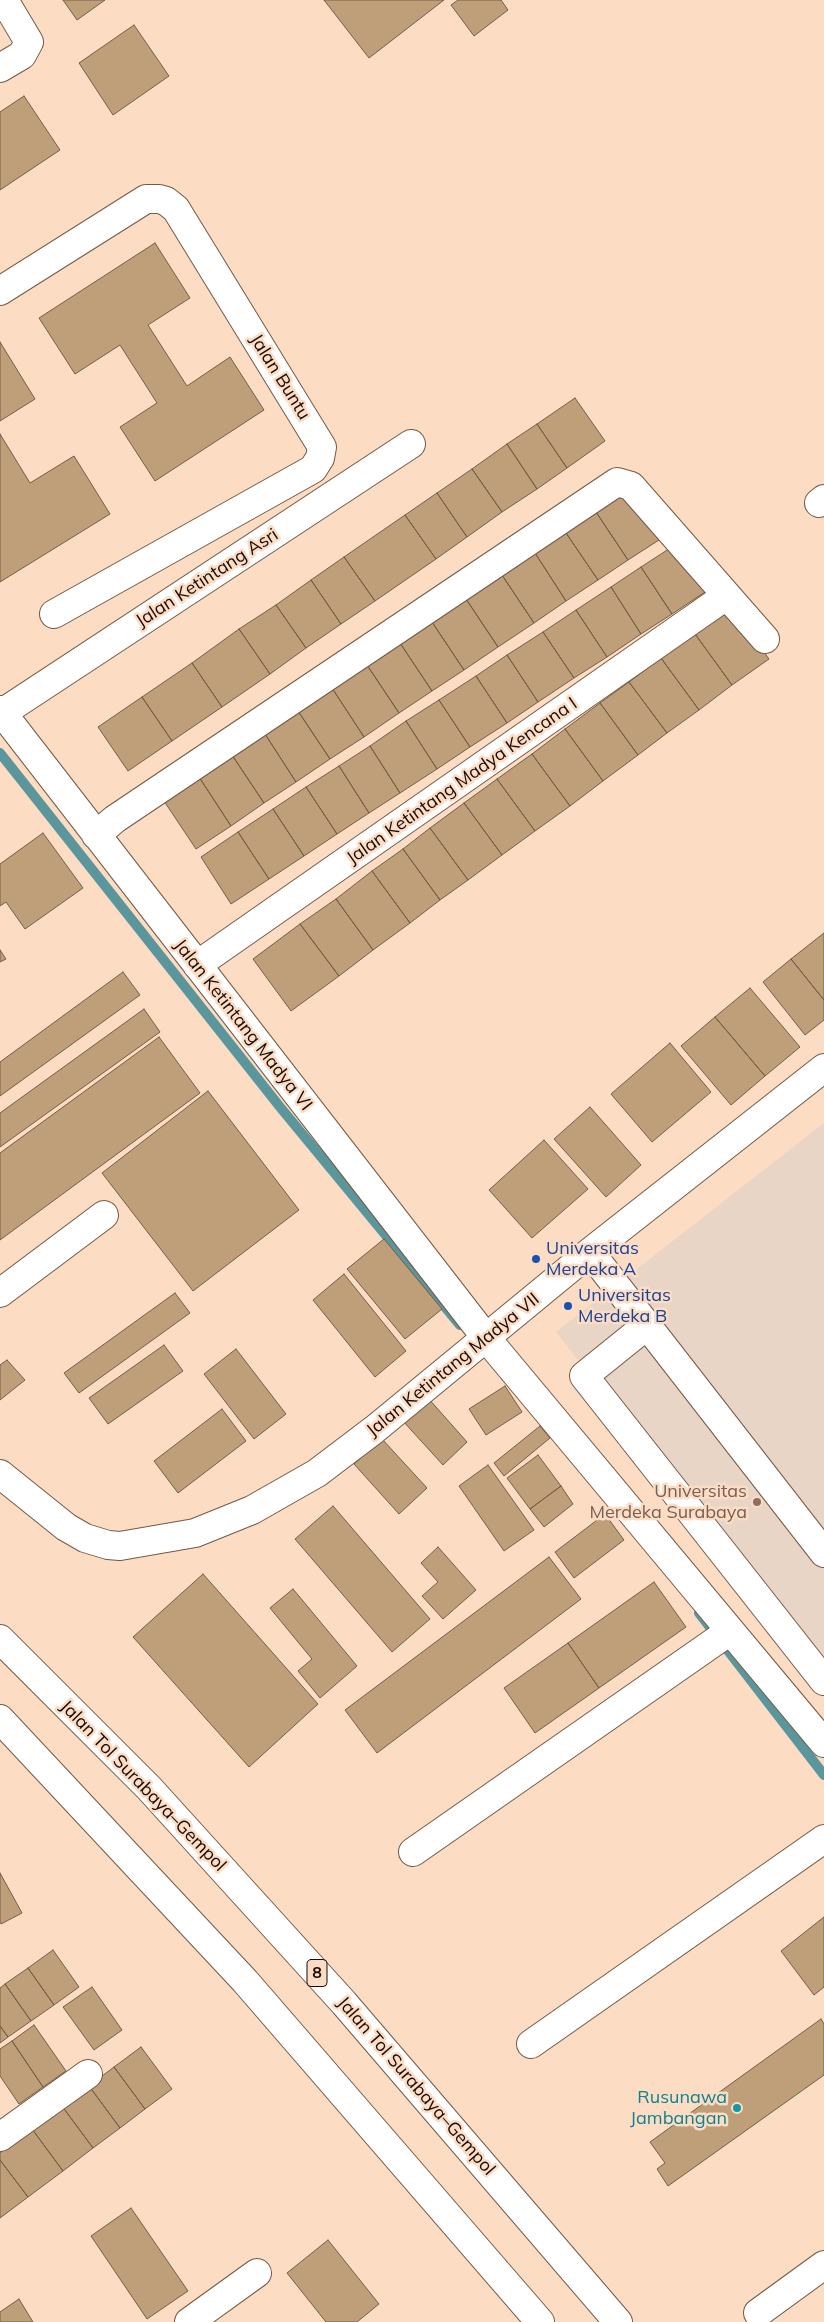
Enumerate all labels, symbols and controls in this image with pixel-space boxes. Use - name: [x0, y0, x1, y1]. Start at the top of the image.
- street label: Jalan Buntu: [245, 330, 315, 424]
- street label: Jalan Ketintang Asri: [132, 524, 282, 632]
- street label: Jalan Ketintang Madya Kencana I: [343, 693, 581, 869]
- street label: Jalan Ketintang Madya VI: [169, 935, 317, 1115]
- place label: Universitas Merdeka A: [546, 1238, 639, 1280]
- marker: Universitas Merdeka A: [530, 1253, 542, 1265]
- place label: Universitas Merdeka B: [578, 1285, 671, 1328]
- street label: Jalan Ketintang Madya VII: [362, 1289, 544, 1441]
- marker: Universitas Merdeka B: [562, 1300, 574, 1312]
- place label: Universitas Merdeka Surabaya: [590, 1481, 747, 1524]
- marker: Universitas Merdeka Surabaya: [751, 1496, 763, 1508]
- street label: Jalan Tol Surabaya–Gempol: [56, 1696, 230, 1876]
- road number: 8: [307, 1960, 327, 1986]
- street label: Jalan Tol Surabaya–Gempol: [333, 1992, 499, 2180]
- place label: Rusunawa Jambangan: [630, 2087, 727, 2130]
- marker: Rusunawa Jambangan: [731, 2102, 743, 2114]

